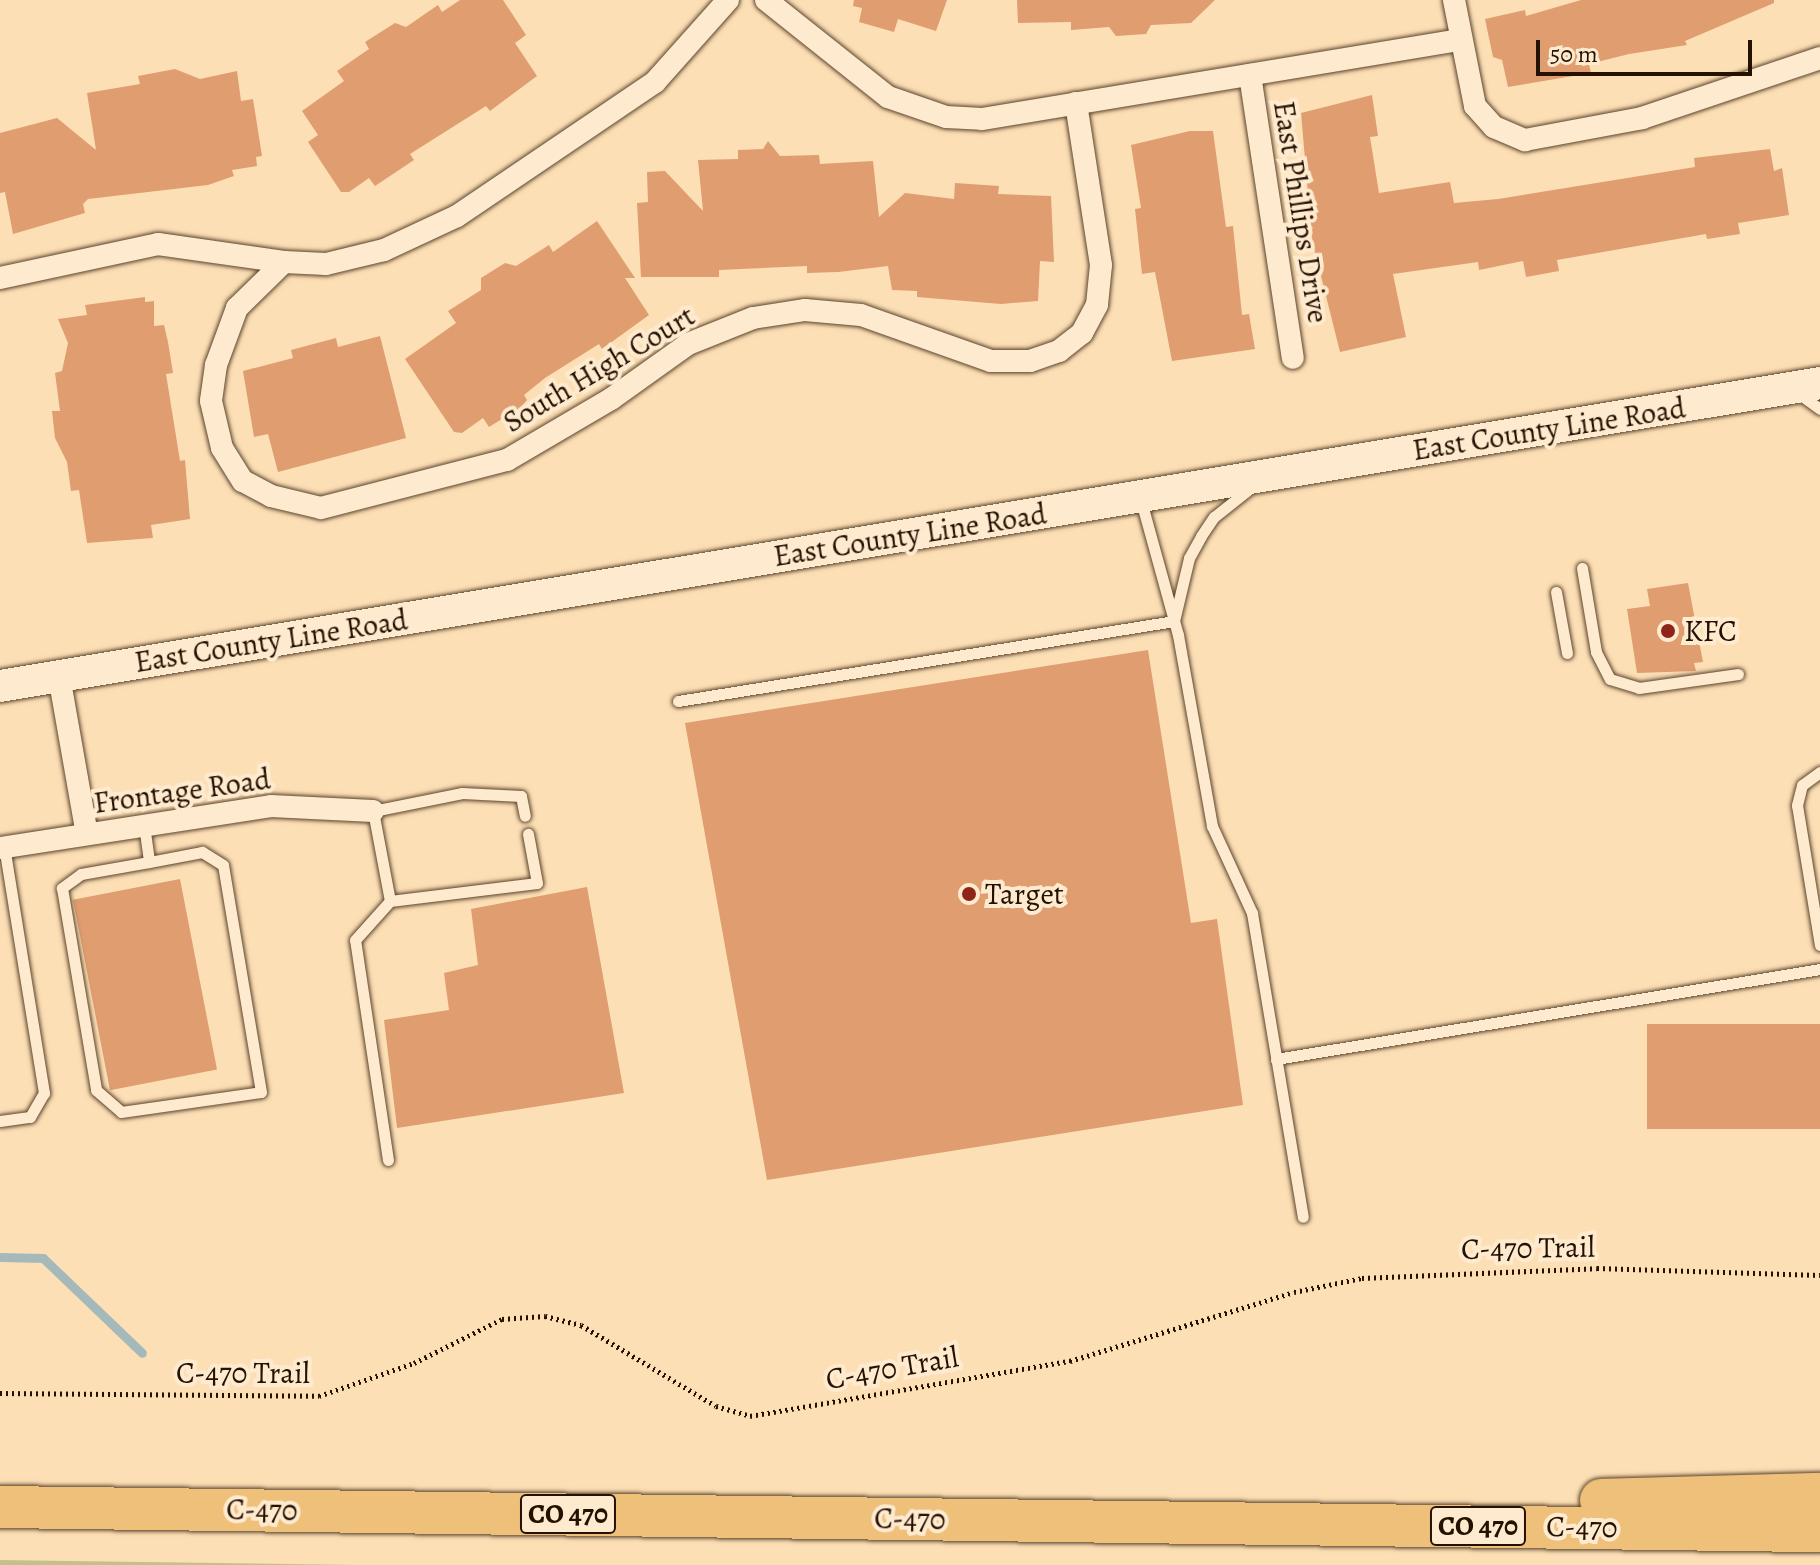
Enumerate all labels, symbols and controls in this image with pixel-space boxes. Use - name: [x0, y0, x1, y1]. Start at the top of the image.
- scale bar: [1540, 24, 1756, 74]
- text: 50 m: [1550, 38, 1598, 70]
- street label: East Phillips Drive: [1266, 98, 1336, 326]
- street label: South High Court: [497, 298, 701, 440]
- street label: East County Line Road: [1410, 390, 1688, 468]
- street label: East County Line Road: [771, 496, 1049, 574]
- street label: East County Line Road: [132, 602, 410, 680]
- place label: KFC: [1684, 613, 1737, 649]
- marker: KFC: [1659, 622, 1677, 640]
- street label: Frontage Road: [91, 761, 273, 821]
- place label: Target: [985, 876, 1064, 912]
- marker: Target: [960, 885, 978, 903]
- street label: C-470 Trail: [1461, 1229, 1595, 1267]
- street label: C-470 Trail: [823, 1339, 961, 1397]
- street label: C-470 Trail: [176, 1355, 310, 1391]
- road number: CO 470: [518, 1490, 618, 1538]
- street label: C-470: [226, 1491, 298, 1529]
- street label: C-470: [874, 1500, 946, 1538]
- road number: CO 470: [1428, 1502, 1528, 1550]
- street label: C-470: [1546, 1508, 1618, 1546]

